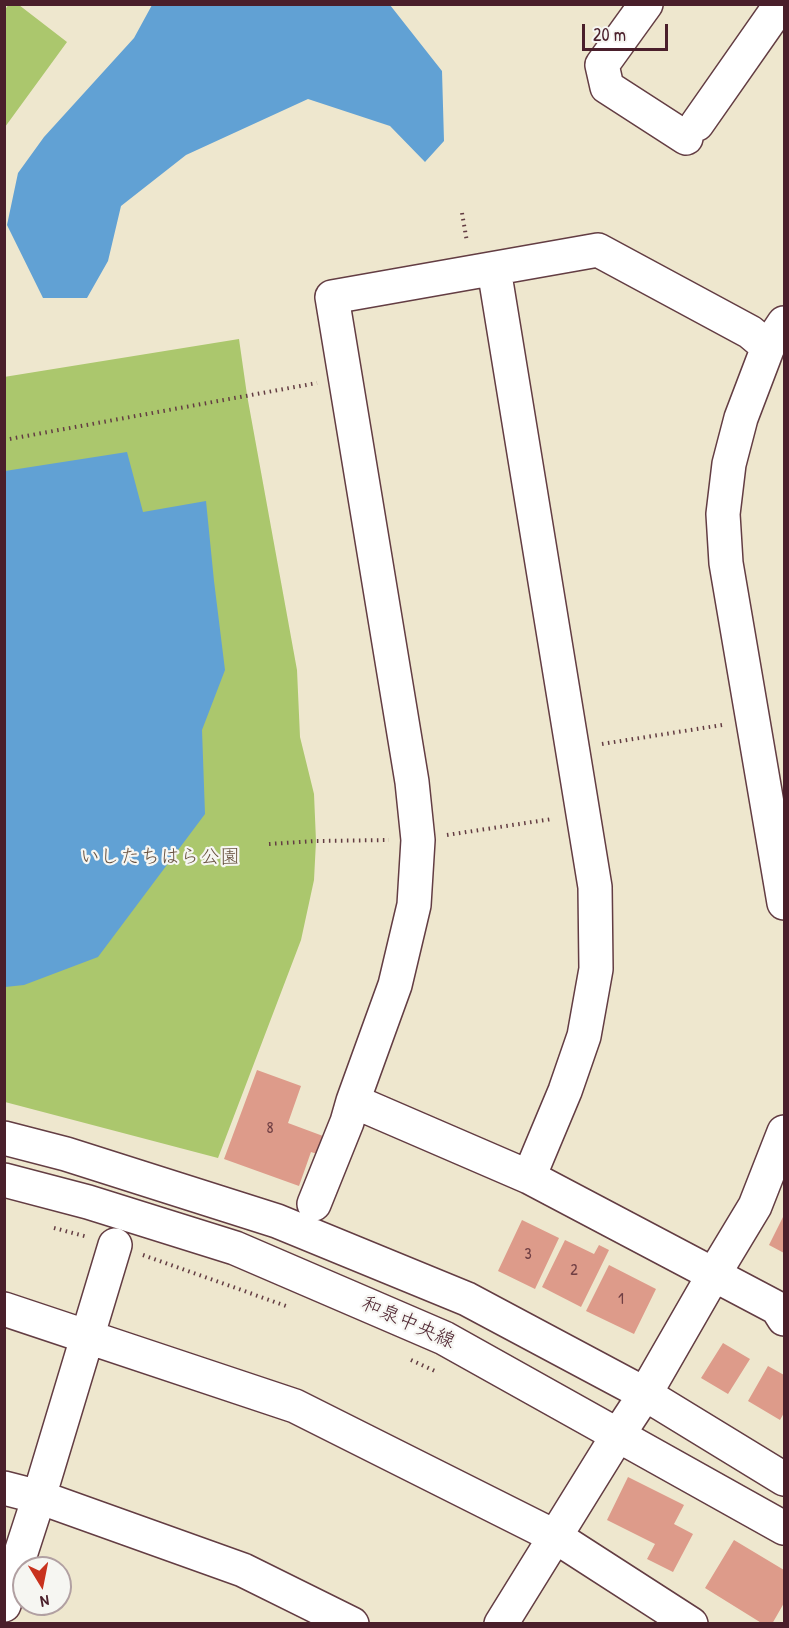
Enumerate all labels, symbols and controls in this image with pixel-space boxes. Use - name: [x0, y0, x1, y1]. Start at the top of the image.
- scale bar: [585, 12, 670, 50]
- text: 20 m: [593, 22, 626, 47]
- park label: いしたちはら公園: [80, 846, 240, 870]
- house number: 8: [267, 1119, 273, 1139]
- house number: 3: [524, 1245, 532, 1265]
- house number: 2: [570, 1261, 578, 1281]
- house number: 1: [618, 1290, 624, 1310]
- street label: 和泉中央線: [357, 1292, 459, 1354]
- north arrow: [12, 1556, 72, 1616]
- text: N: [39, 1590, 51, 1613]

